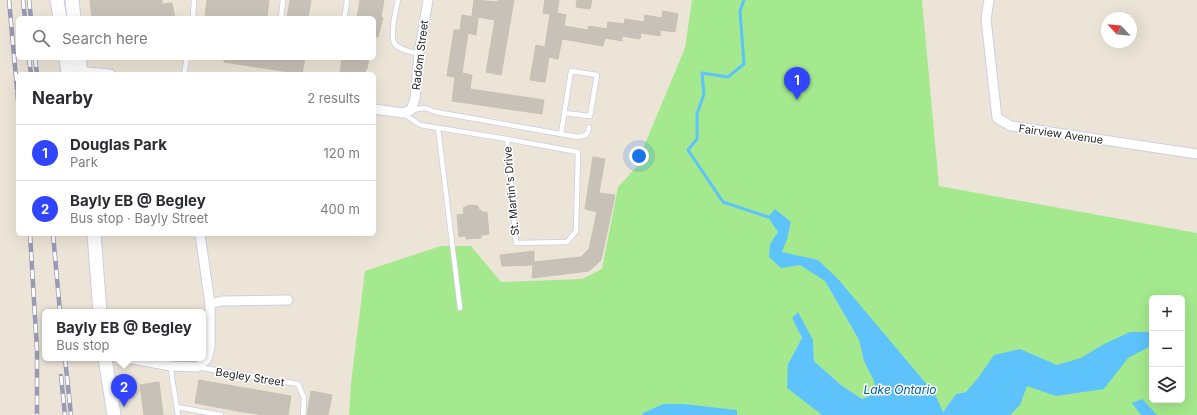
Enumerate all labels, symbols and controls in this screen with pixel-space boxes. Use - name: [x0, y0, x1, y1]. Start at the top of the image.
- north arrow: [1101, 12, 1137, 48]
- search box: [16, 16, 376, 60]
- street label: Radom Street: [409, 19, 431, 91]
- icon: search: [30, 27, 52, 49]
- text: Search here: [62, 29, 148, 48]
- pin: 1: [784, 67, 810, 100]
- text: Nearby: [32, 88, 93, 108]
- text: 2 results: [307, 90, 360, 106]
- street label: Fairview Avenue: [1018, 121, 1104, 147]
- text: Douglas Park: [70, 135, 167, 154]
- text: 1: [42, 145, 48, 161]
- text: 120 m: [324, 145, 360, 161]
- street label: St. Martin's Drive: [500, 146, 522, 236]
- your location: [629, 146, 649, 166]
- text: Park: [70, 154, 98, 170]
- text: Bayly EB @ Begley: [70, 191, 206, 210]
- text: 2: [41, 201, 49, 217]
- text: 400 m: [320, 201, 360, 217]
- text: Bus stop · Bayly Street: [70, 210, 208, 226]
- map controls: [1149, 295, 1185, 403]
- button: +: [1149, 295, 1185, 331]
- popup: [42, 309, 206, 361]
- text: Bayly EB @ Begley: [56, 318, 192, 337]
- button: −: [1149, 331, 1185, 367]
- text: Bus stop: [56, 337, 110, 353]
- street label: Begley Street: [215, 365, 286, 389]
- button: layers: [1149, 367, 1185, 403]
- pin: 2: [111, 374, 137, 407]
- water label: Lake Ontario: [863, 382, 937, 397]

